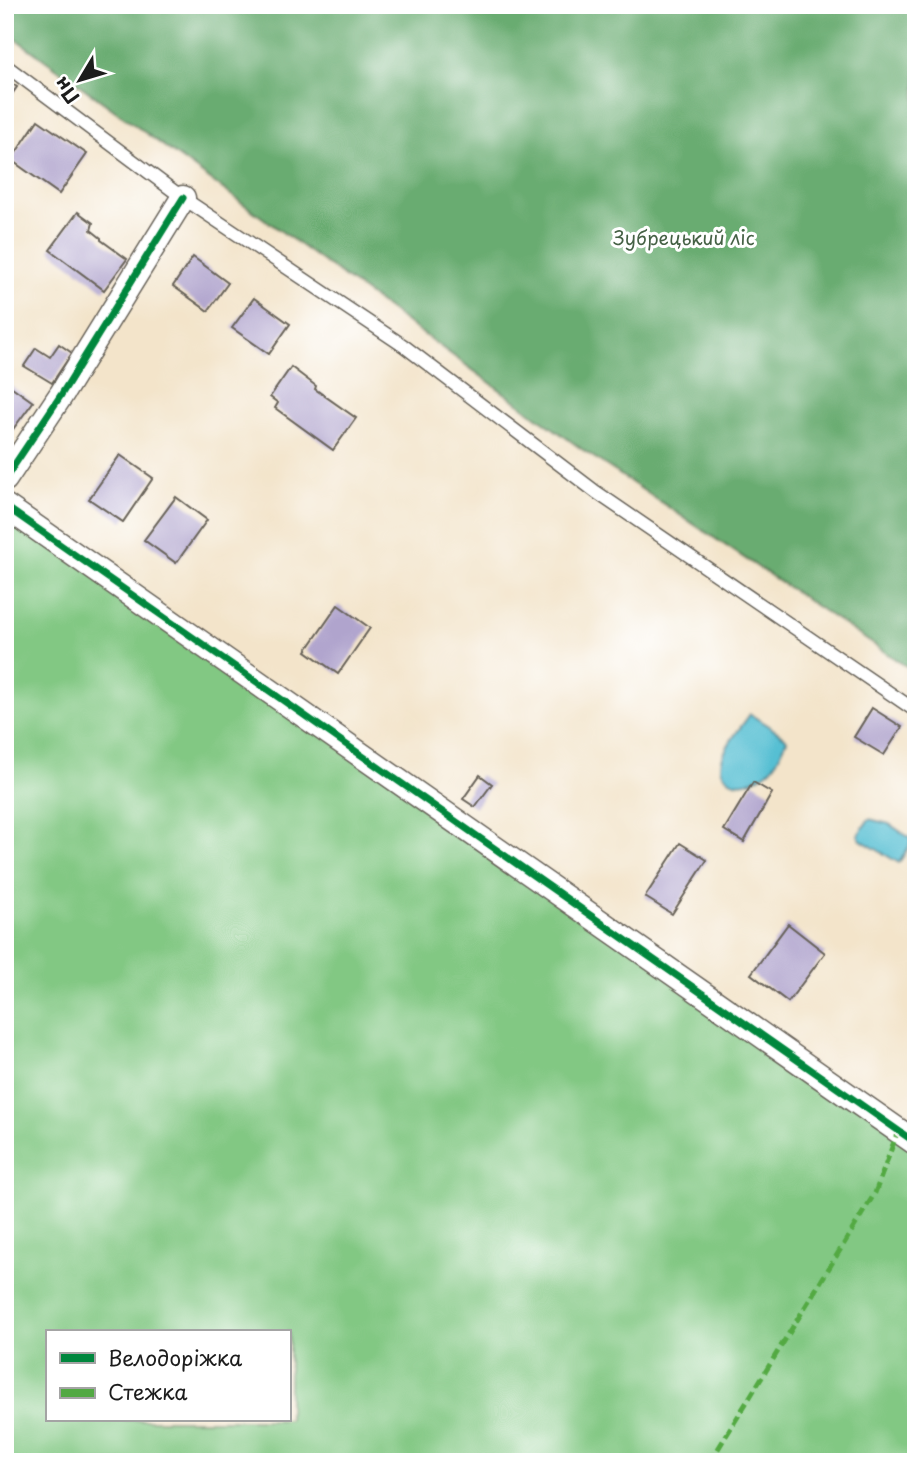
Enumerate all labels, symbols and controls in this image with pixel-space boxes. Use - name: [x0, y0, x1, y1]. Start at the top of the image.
- north arrow: [46, 46, 116, 116]
- text: Пн: [46, 72, 85, 111]
- park label: Зубрецький ліс: [613, 223, 755, 251]
- legend: [46, 1330, 290, 1422]
- text: Велодоріжка: [108, 1341, 243, 1373]
- text: Стежка: [108, 1375, 188, 1407]

